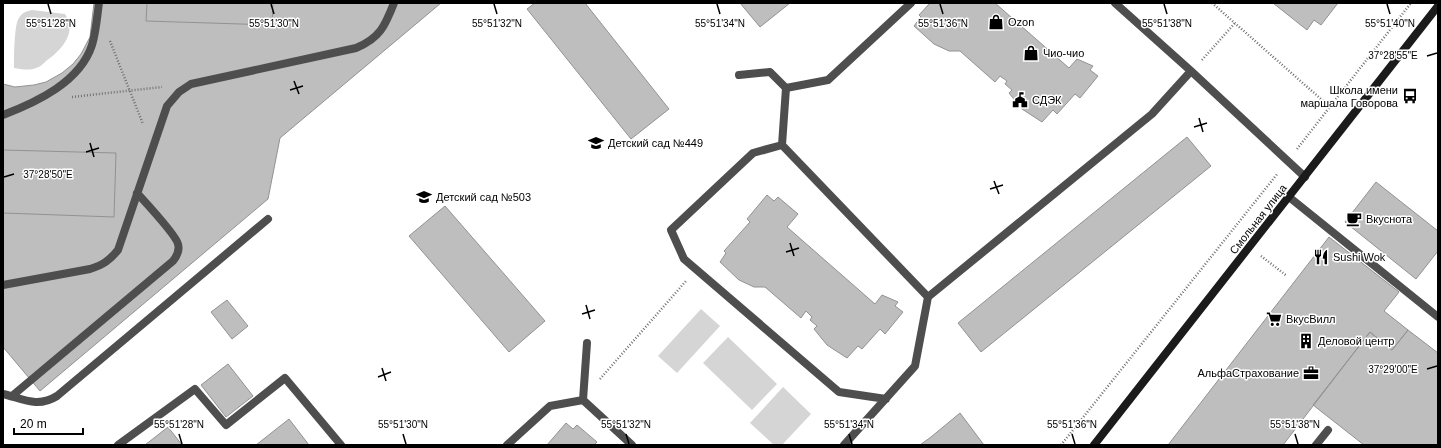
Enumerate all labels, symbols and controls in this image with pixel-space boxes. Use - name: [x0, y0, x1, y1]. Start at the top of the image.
- shop icon: Ozon: [987, 13, 1005, 31]
- place label: Ozon: [1008, 16, 1034, 28]
- text: 55°51'28"N: [26, 18, 76, 29]
- text: 55°51'30"N: [249, 18, 299, 29]
- text: 55°51'32"N: [472, 18, 522, 29]
- text: 55°51'34"N: [695, 18, 745, 29]
- text: 55°51'36"N: [918, 18, 968, 29]
- text: 55°51'38"N: [1142, 18, 1192, 29]
- text: 55°51'40"N: [1365, 18, 1415, 29]
- shop icon: Чио-чио: [1022, 44, 1040, 62]
- place label: Чио-чио: [1043, 47, 1084, 59]
- text: 37°28'55"E: [1368, 50, 1418, 61]
- place label: Школа имени маршала Говорова: [1300, 84, 1399, 109]
- bus stop icon: Школа имени маршала Говорова: [1401, 87, 1419, 105]
- public building icon: СДЭК: [1011, 91, 1029, 109]
- place label: СДЭК: [1032, 94, 1062, 106]
- school or university icon: Детский сад №449: [587, 134, 605, 152]
- place label: Детский сад №449: [608, 137, 703, 149]
- text: 37°28'50"E: [23, 169, 73, 180]
- street label: Смольная улица: [1227, 181, 1289, 256]
- school or university icon: Детский сад №503: [415, 188, 433, 206]
- place label: Детский сад №503: [436, 191, 531, 203]
- cafe icon: Вкуснота: [1345, 210, 1363, 228]
- place label: Вкуснота: [1366, 213, 1413, 225]
- restaurant icon: Sushi Wok: [1312, 248, 1330, 266]
- place label: Sushi Wok: [1333, 251, 1386, 263]
- supermarket icon: ВкусВилл: [1265, 310, 1283, 328]
- place label: ВкусВилл: [1286, 313, 1335, 325]
- building icon: Деловой центр: [1297, 332, 1315, 350]
- place label: Деловой центр: [1318, 335, 1394, 347]
- office icon: АльфаСтрахование: [1302, 364, 1320, 382]
- text: 37°29'00"E: [1368, 364, 1418, 375]
- place label: АльфаСтрахование: [1197, 367, 1299, 379]
- scale bar: [14, 410, 83, 436]
- text: 20 m: [20, 417, 47, 431]
- text: 55°51'28"N: [154, 419, 204, 430]
- text: 55°51'30"N: [378, 419, 428, 430]
- text: 55°51'32"N: [601, 419, 651, 430]
- text: 55°51'34"N: [824, 419, 874, 430]
- text: 55°51'36"N: [1047, 419, 1097, 430]
- text: 55°51'38"N: [1270, 419, 1320, 430]

